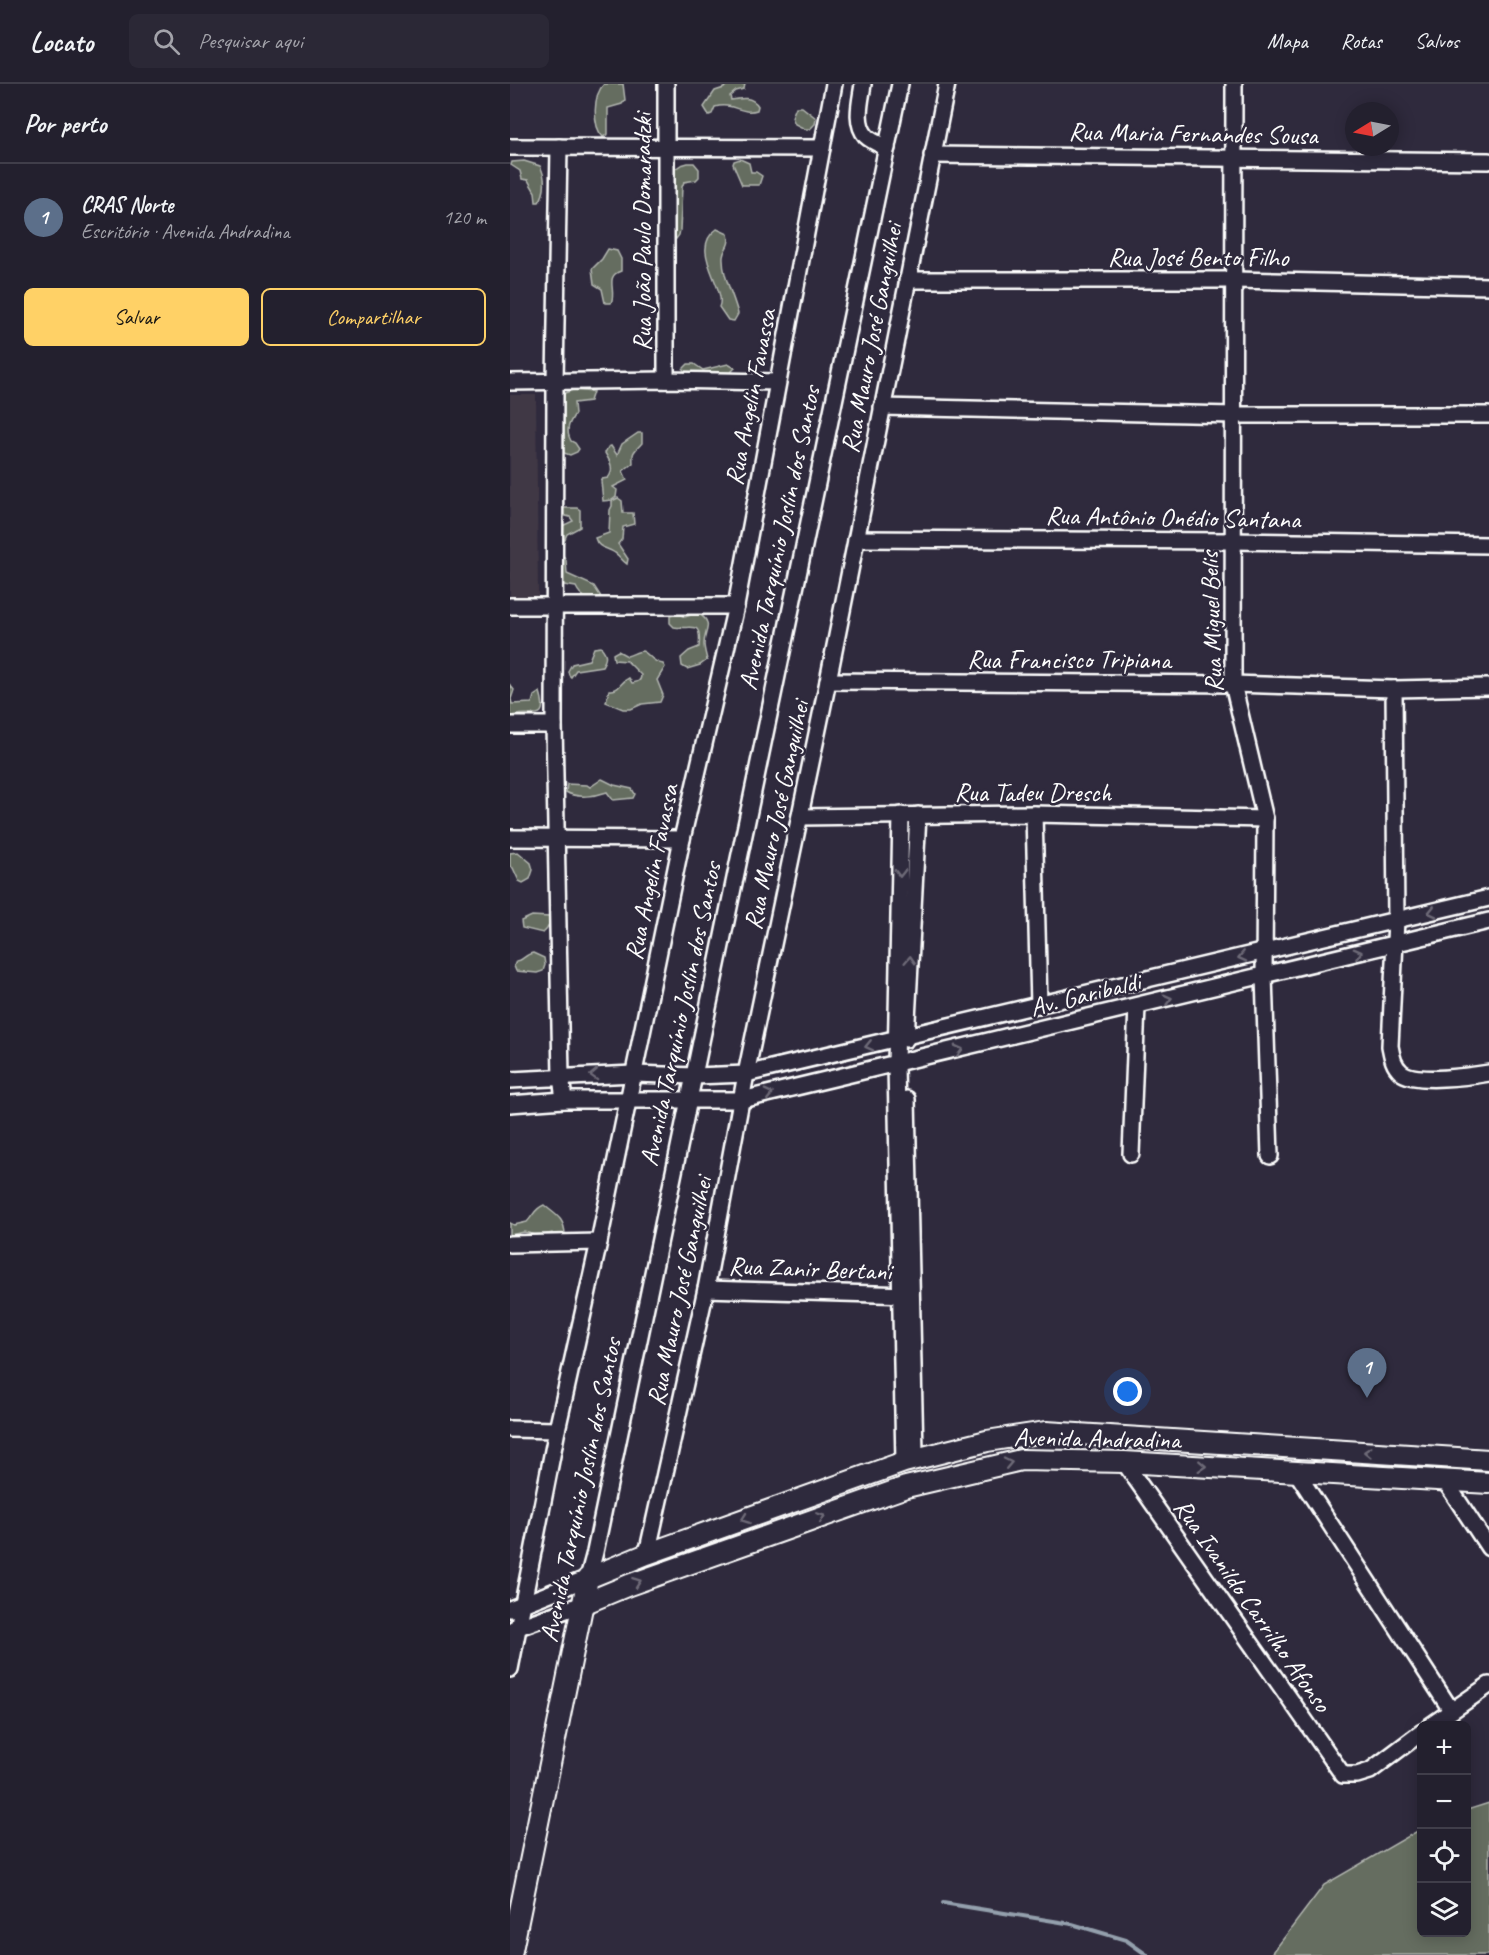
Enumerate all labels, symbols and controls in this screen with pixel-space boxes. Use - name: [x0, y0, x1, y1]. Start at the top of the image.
- search box: [129, 14, 549, 68]
- text: Locato: [30, 24, 93, 59]
- icon: search: [150, 25, 183, 58]
- text: Pesquisar aqui: [198, 27, 303, 55]
- text: Mapa: [1267, 28, 1308, 54]
- text: Rotas: [1341, 28, 1382, 54]
- text: Salvos: [1415, 28, 1459, 54]
- north arrow: [1345, 102, 1399, 156]
- text: Por perto: [24, 107, 106, 140]
- street label: Rua João Paulo Domaradzki: [626, 110, 659, 351]
- street label: Rua Maria Fernandes Sousa: [1068, 115, 1319, 152]
- text: CRAS Norte: [81, 191, 173, 219]
- text: 1: [39, 205, 48, 230]
- text: 120 m: [443, 205, 486, 230]
- street label: Rua Mauro José Ganguilhei: [833, 217, 911, 456]
- text: Escritório · Avenida Andradina: [81, 219, 290, 244]
- street label: Rua José Bento Filho: [1108, 241, 1290, 274]
- button: Salvar: [24, 288, 249, 346]
- button: Compartilhar: [261, 288, 486, 346]
- street label: Rua Angelin Favassa: [717, 305, 784, 488]
- street label: Avenida Tarquínio Joslin dos Santos: [731, 381, 828, 693]
- street label: Rua Antônio Onédio Santana: [1045, 499, 1302, 536]
- street label: Rua Miguel Belis: [1192, 549, 1230, 693]
- street label: Rua Francisco Tripiana: [967, 643, 1173, 676]
- street label: Rua Mauro José Ganguilhei: [736, 695, 818, 933]
- street label: Rua Tadeu Dresch: [955, 776, 1113, 809]
- street label: Rua Angelin Favassa: [617, 780, 687, 963]
- street label: Avenida Tarquínio Joslin dos Santos: [632, 857, 729, 1169]
- one-way arrow: [893, 869, 906, 878]
- one-way arrow: [1427, 904, 1437, 917]
- one-way arrow: [1353, 947, 1363, 960]
- one-way arrow: [1238, 950, 1248, 963]
- one-way arrow: [904, 955, 917, 964]
- street label: Av. Garibaldi: [1026, 964, 1147, 1024]
- one-way arrow: [1163, 993, 1173, 1006]
- one-way arrow: [864, 1039, 874, 1052]
- one-way arrow: [953, 1044, 963, 1057]
- one-way arrow: [590, 1069, 599, 1082]
- one-way arrow: [763, 1088, 773, 1101]
- street label: Rua Mauro José Ganguilhei: [639, 1171, 721, 1409]
- street label: Rua Zanir Bertani: [728, 1249, 895, 1288]
- street label: Avenida Tarquínio Joslin dos Santos: [532, 1333, 629, 1645]
- pin: 1: [1348, 1348, 1386, 1398]
- your location: [1113, 1377, 1142, 1406]
- street label: Avenida Andradina: [1013, 1421, 1183, 1456]
- one-way arrow: [1363, 1446, 1372, 1459]
- one-way arrow: [1002, 1457, 1012, 1470]
- one-way arrow: [1198, 1460, 1207, 1473]
- street label: Rua Ivanildo Carrilho Afonso: [1167, 1492, 1340, 1720]
- one-way arrow: [740, 1511, 751, 1524]
- one-way arrow: [815, 1512, 826, 1524]
- one-way arrow: [631, 1577, 642, 1590]
- map controls: [1417, 1721, 1471, 1937]
- button: +: [1417, 1721, 1471, 1775]
- button: −: [1417, 1775, 1471, 1829]
- button: locate: [1417, 1829, 1471, 1883]
- button: layers: [1417, 1883, 1471, 1937]

